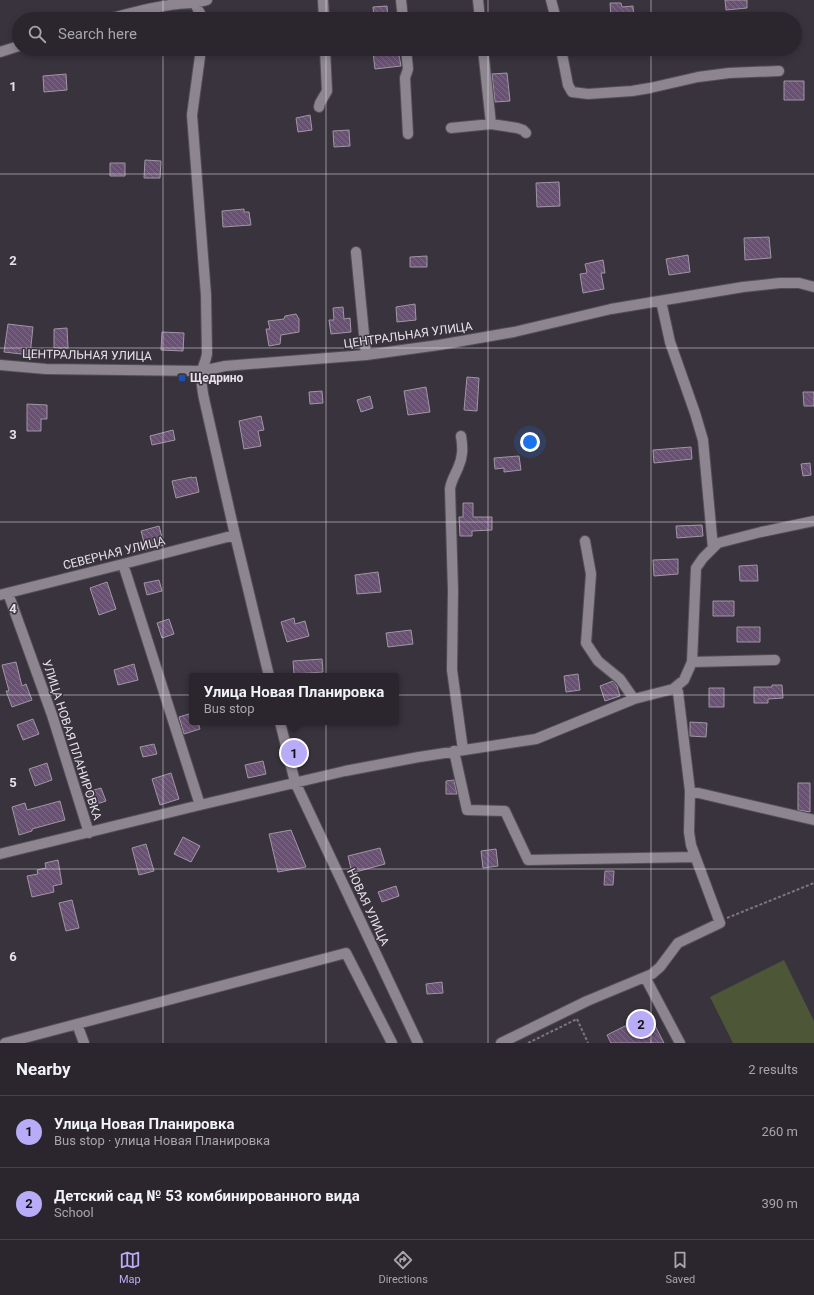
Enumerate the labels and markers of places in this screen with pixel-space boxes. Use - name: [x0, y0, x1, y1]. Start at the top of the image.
- place label: Щедрино: [190, 371, 244, 385]
- marker: Щедрино: [177, 373, 187, 383]
- pin: 1: [281, 738, 307, 768]
- pin: 2: [628, 1009, 654, 1039]

